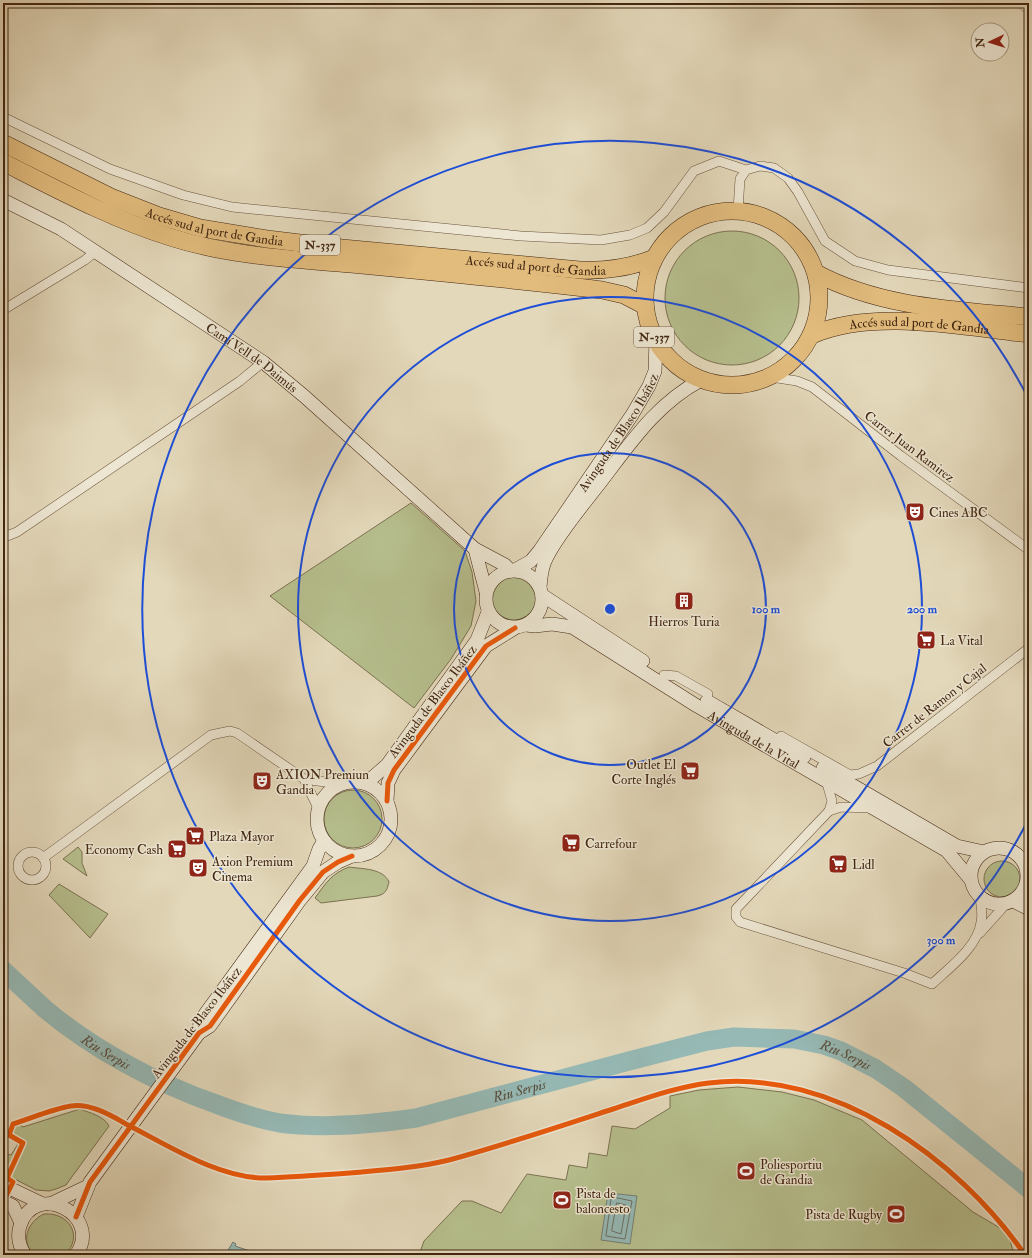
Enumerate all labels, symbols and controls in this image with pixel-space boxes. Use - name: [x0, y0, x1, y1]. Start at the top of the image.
- north arrow: [970, 22, 1010, 62]
- text: N: [974, 36, 987, 49]
- street label: Accés sud al port de Gandia: [142, 204, 285, 250]
- road number: N-337: [300, 235, 340, 255]
- street label: Accés sud al port de Gandia: [464, 252, 607, 279]
- street label: Accés sud al port de Gandia: [847, 314, 991, 338]
- street label: Camí Vell de Daimús: [203, 320, 301, 397]
- road number: N-337: [634, 327, 674, 347]
- street label: Avinguda de Blasco Ibáñez: [575, 371, 663, 496]
- street label: Carrer Juan Ramirez: [861, 408, 958, 486]
- theatre icon: Cines ABC: [904, 501, 926, 523]
- place label: Cines ABC: [929, 505, 988, 521]
- building icon: Hierros Turia: [673, 590, 695, 612]
- centre of rings: [603, 602, 617, 616]
- text: 100 m: [752, 602, 781, 617]
- text: 200 m: [907, 602, 938, 617]
- place label: Hierros Turia: [648, 614, 720, 630]
- supermarket icon: La Vital: [915, 629, 937, 651]
- place label: La Vital: [940, 633, 984, 649]
- street label: Avinguda de Blasco Ibáñez: [385, 641, 481, 762]
- street label: Carrer de Ramon y Cajal: [879, 660, 991, 752]
- street label: Avinguda de la Vital: [704, 707, 802, 773]
- place label: Outlet El Corte Inglés: [611, 757, 677, 788]
- supermarket icon: Outlet El Corte Inglés: [679, 760, 701, 782]
- place label: AXION Premiun Gandia: [275, 767, 369, 798]
- theatre icon: AXION Premiun Gandia: [251, 770, 273, 792]
- supermarket icon: Plaza Mayor: [184, 825, 206, 847]
- place label: Plaza Mayor: [209, 829, 274, 846]
- supermarket icon: Carrefour: [560, 832, 582, 854]
- place label: Carrefour: [585, 836, 637, 852]
- supermarket icon: Economy Cash: [166, 838, 188, 860]
- place label: Economy Cash: [85, 842, 163, 859]
- supermarket icon: Lidl: [827, 853, 849, 875]
- place label: Axion Premium Cinema: [211, 854, 293, 885]
- theatre icon: Axion Premium Cinema: [187, 857, 209, 879]
- place label: Lidl: [852, 857, 875, 873]
- text: 300 m: [927, 933, 956, 948]
- street label: Avinguda de Blasco Ibáñez: [148, 963, 246, 1082]
- water label: Riu Serpis: [77, 1030, 134, 1074]
- water label: Riu Serpis: [817, 1036, 875, 1075]
- water label: Riu Serpis: [490, 1075, 549, 1106]
- place label: Poliesportiu de Gandia: [760, 1157, 822, 1188]
- sports icon: Poliesportiu de Gandia: [735, 1160, 757, 1182]
- place label: Pista de baloncesto: [576, 1186, 629, 1217]
- sports icon: Pista de baloncesto: [551, 1189, 573, 1211]
- sports icon: Pista de Rugby: [885, 1203, 907, 1225]
- place label: Pista de Rugby: [805, 1207, 882, 1224]

